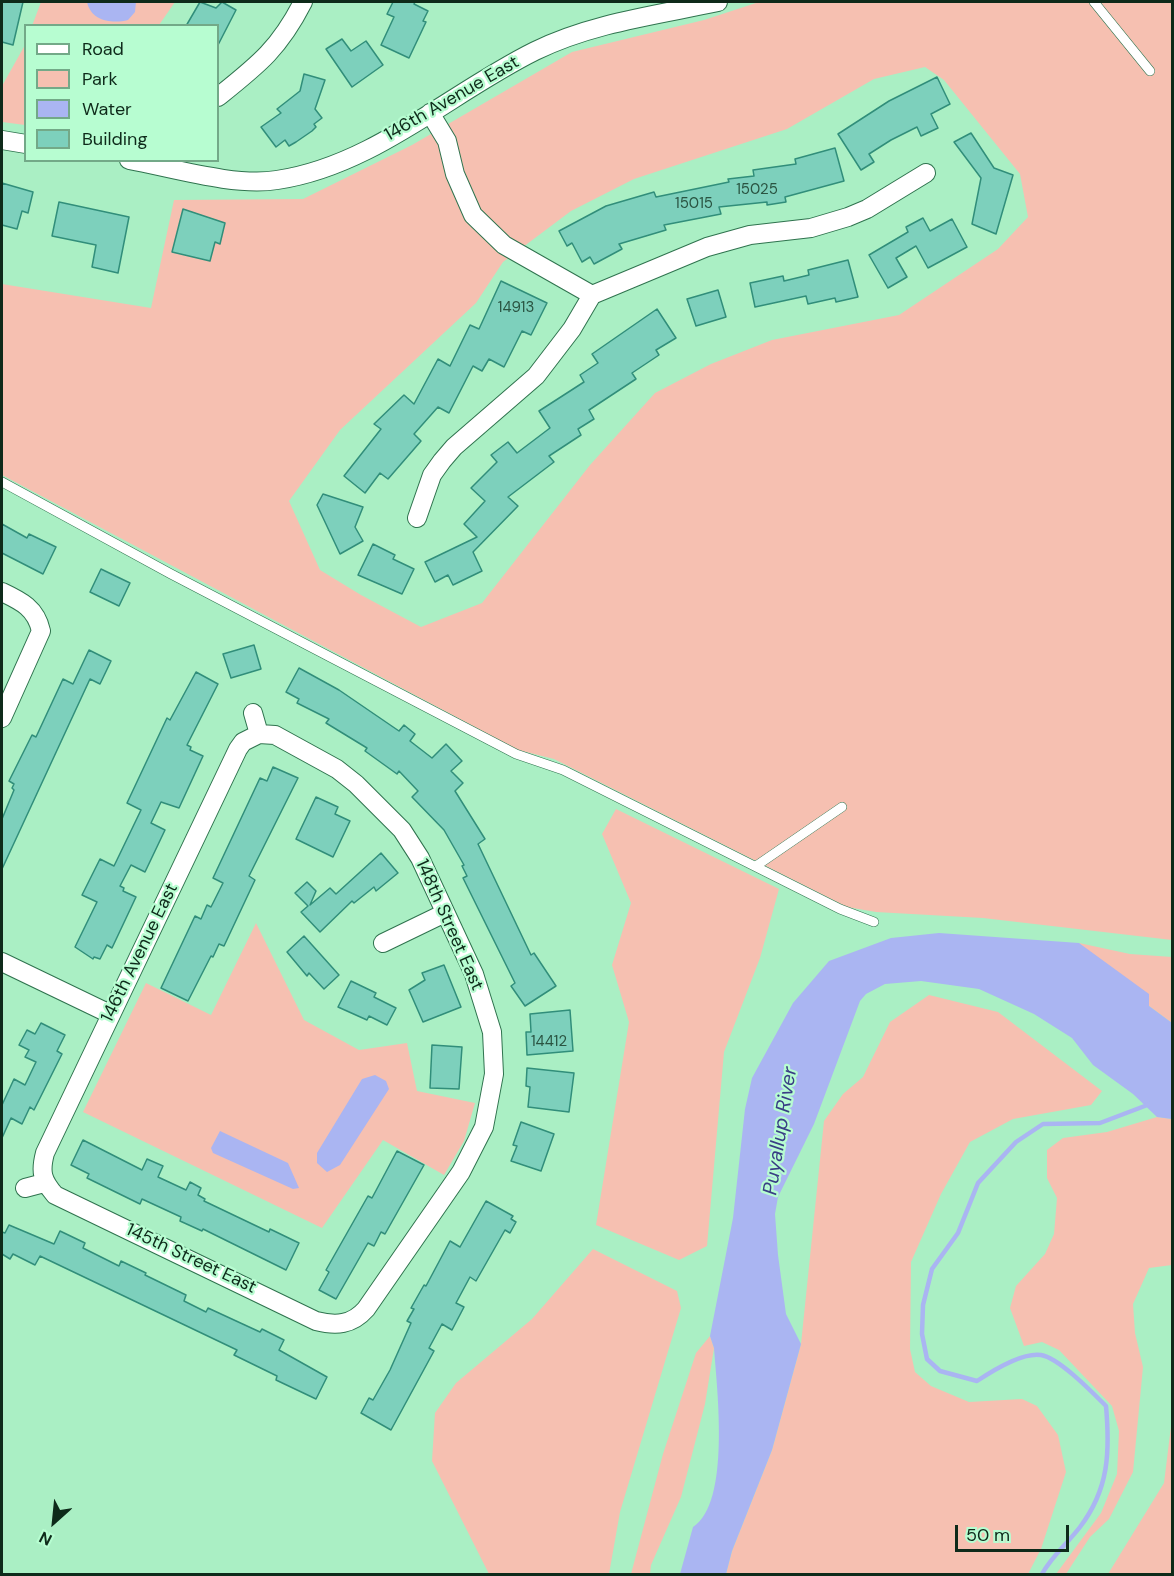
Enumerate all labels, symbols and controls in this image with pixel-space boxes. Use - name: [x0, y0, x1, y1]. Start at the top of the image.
- legend: [24, 24, 219, 162]
- text: Road: [82, 37, 124, 61]
- street label: 146th Avenue East: [381, 52, 523, 146]
- text: Park: [82, 67, 118, 91]
- text: Water: [82, 97, 132, 121]
- text: Building: [82, 127, 147, 151]
- house number: 15025: [736, 181, 778, 199]
- house number: 15015: [675, 195, 713, 213]
- house number: 14913: [498, 299, 534, 317]
- street label: 148th Street East: [410, 856, 488, 994]
- street label: 146th Avenue East: [97, 880, 183, 1026]
- house number: 14412: [531, 1033, 567, 1051]
- water label: Puyallup River: [759, 1065, 803, 1197]
- street label: 145th Street East: [122, 1219, 260, 1299]
- north arrow: [24, 1492, 84, 1552]
- scale bar: [958, 1513, 1072, 1551]
- text: 50 m: [966, 1523, 1010, 1547]
- text: N: [36, 1526, 56, 1550]

